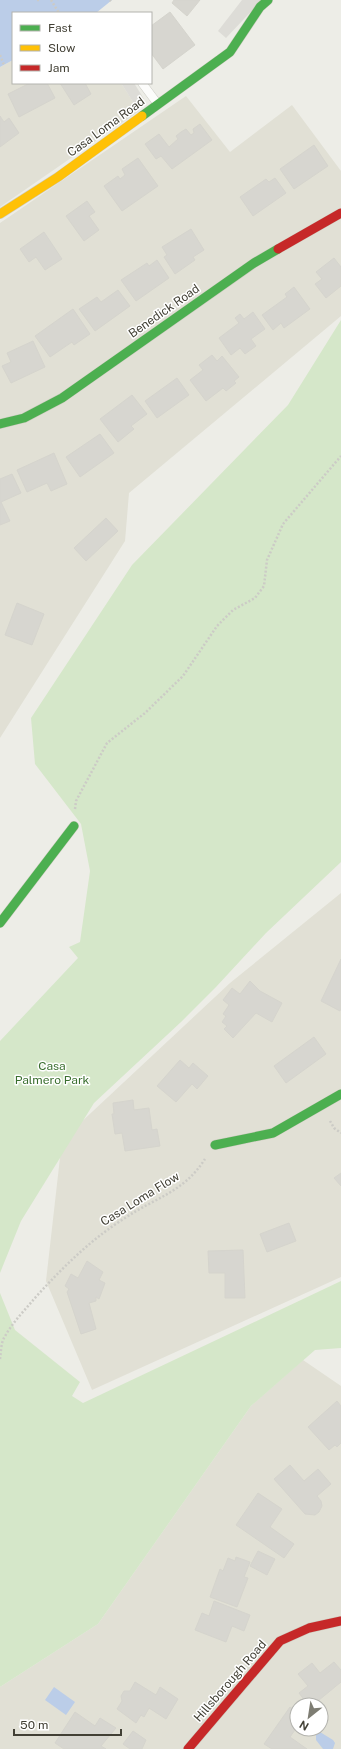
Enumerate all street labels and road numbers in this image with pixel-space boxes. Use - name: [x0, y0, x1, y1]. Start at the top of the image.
- street label: Casa Loma Road: [65, 94, 147, 160]
- street label: Benedick Road: [126, 281, 202, 341]
- street label: Casa Loma Flow: [98, 1169, 183, 1229]
- street label: Hillsborough Road: [191, 1637, 269, 1725]

